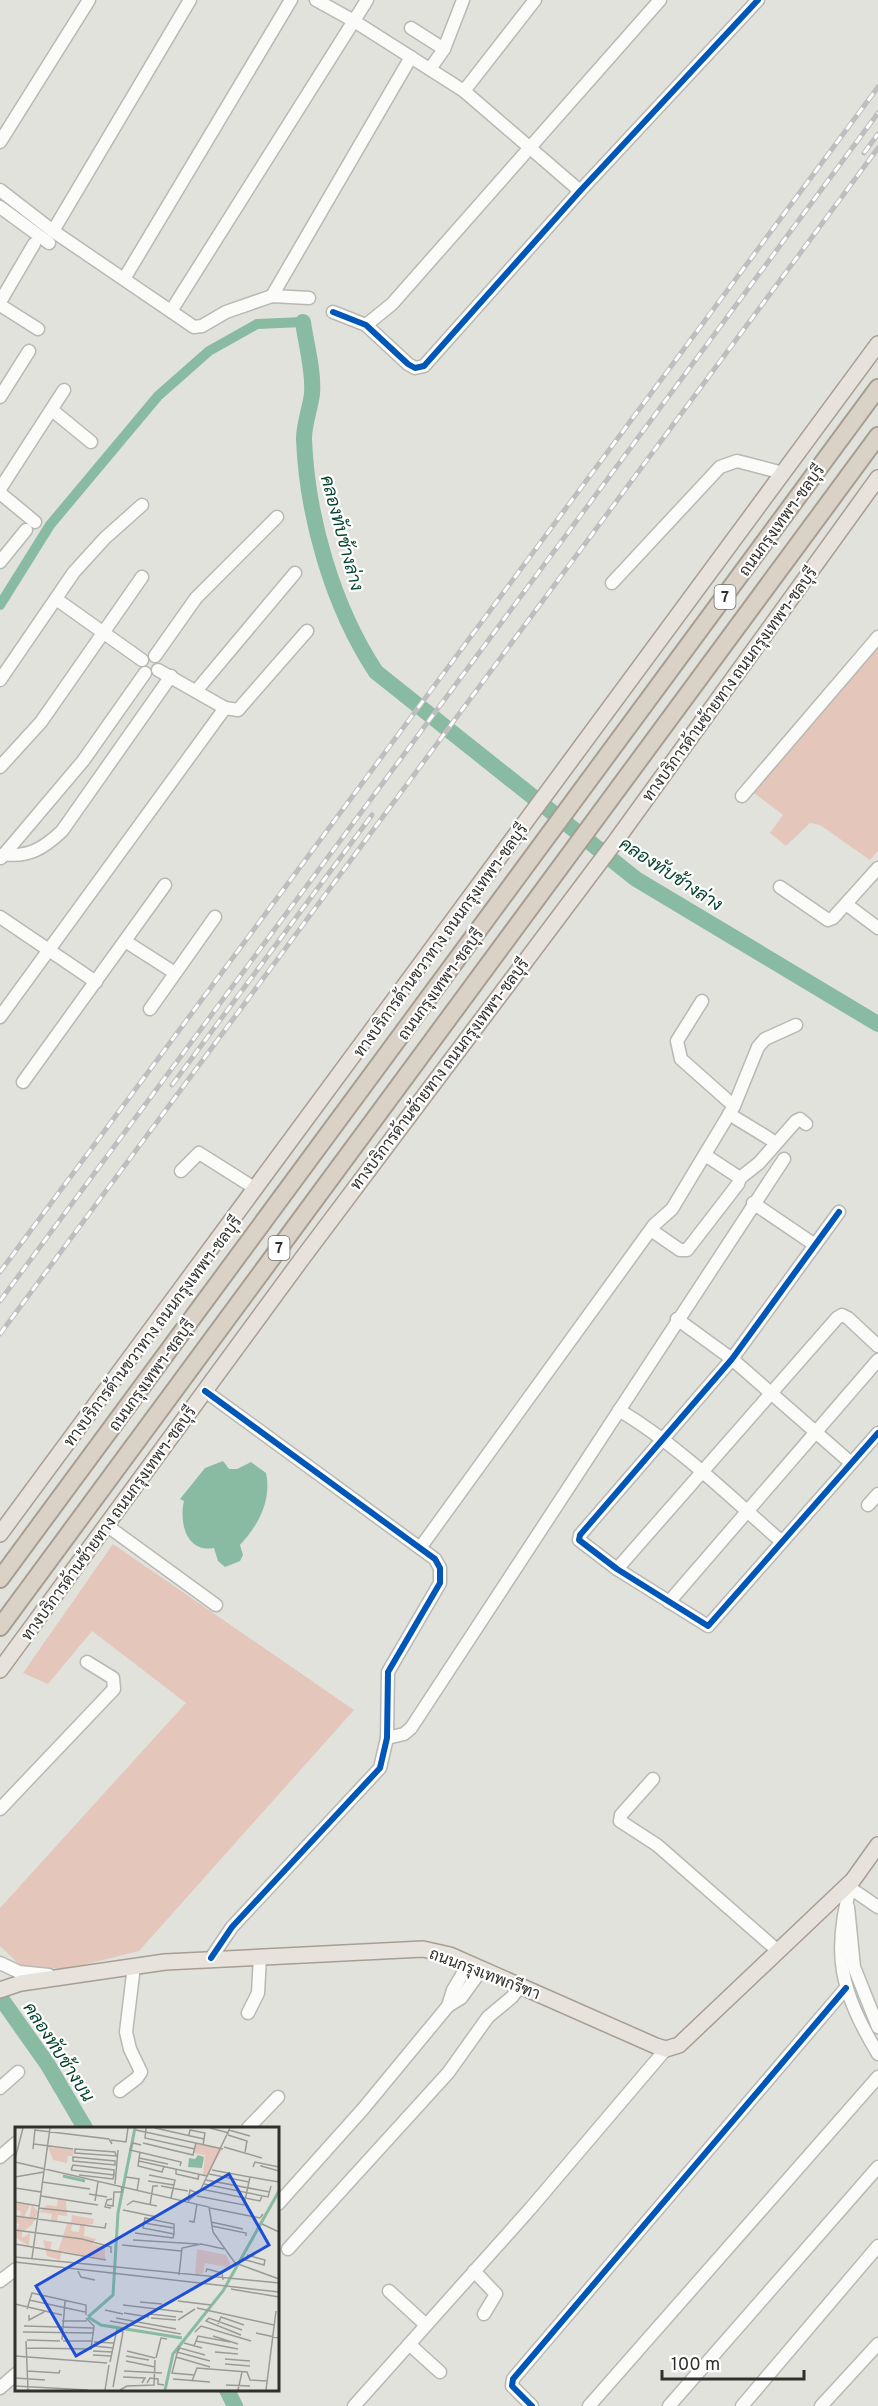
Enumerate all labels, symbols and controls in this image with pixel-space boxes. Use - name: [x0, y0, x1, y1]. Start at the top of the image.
- street label: ถนนกรุงเทพฯ-ชลบุรี: [733, 460, 830, 581]
- water label: คลองทับช้างล่าง: [314, 473, 369, 594]
- street label: ทางบริการด้านซ้ายทาง ถนนกรุงเทพฯ-ชลบุรี: [636, 562, 823, 806]
- road number: 7: [714, 585, 736, 609]
- street label: ทางบริการด้านขวาทาง ถนนกรุงเทพฯ-ชลบุรี: [349, 820, 531, 1060]
- water label: คลองทับช้างล่าง: [614, 832, 727, 917]
- street label: ถนนกรุงเทพฯ-ชลบุรี: [393, 925, 487, 1043]
- street label: ทางบริการด้านซ้ายทาง ถนนกรุงเทพฯ-ชลบุรี: [344, 953, 534, 1195]
- street label: ทางบริการด้านขวาทาง ถนนกรุงเทพฯ-ชลบุรี: [59, 1212, 245, 1450]
- road number: 7: [268, 1236, 290, 1260]
- street label: ถนนกรุงเทพฯ-ชลบุรี: [104, 1316, 198, 1434]
- street label: ทางบริการด้านซ้ายทาง ถนนกรุงเทพฯ-ชลบุรี: [15, 1401, 202, 1645]
- street label: ถนนกรุงเทพกรีฑา: [426, 1942, 544, 2005]
- water label: คลองทับช้างบน: [17, 1998, 100, 2107]
- inset map: [15, 2127, 279, 2391]
- scale bar: [662, 2343, 804, 2381]
- text: 100 m: [671, 2354, 720, 2377]

